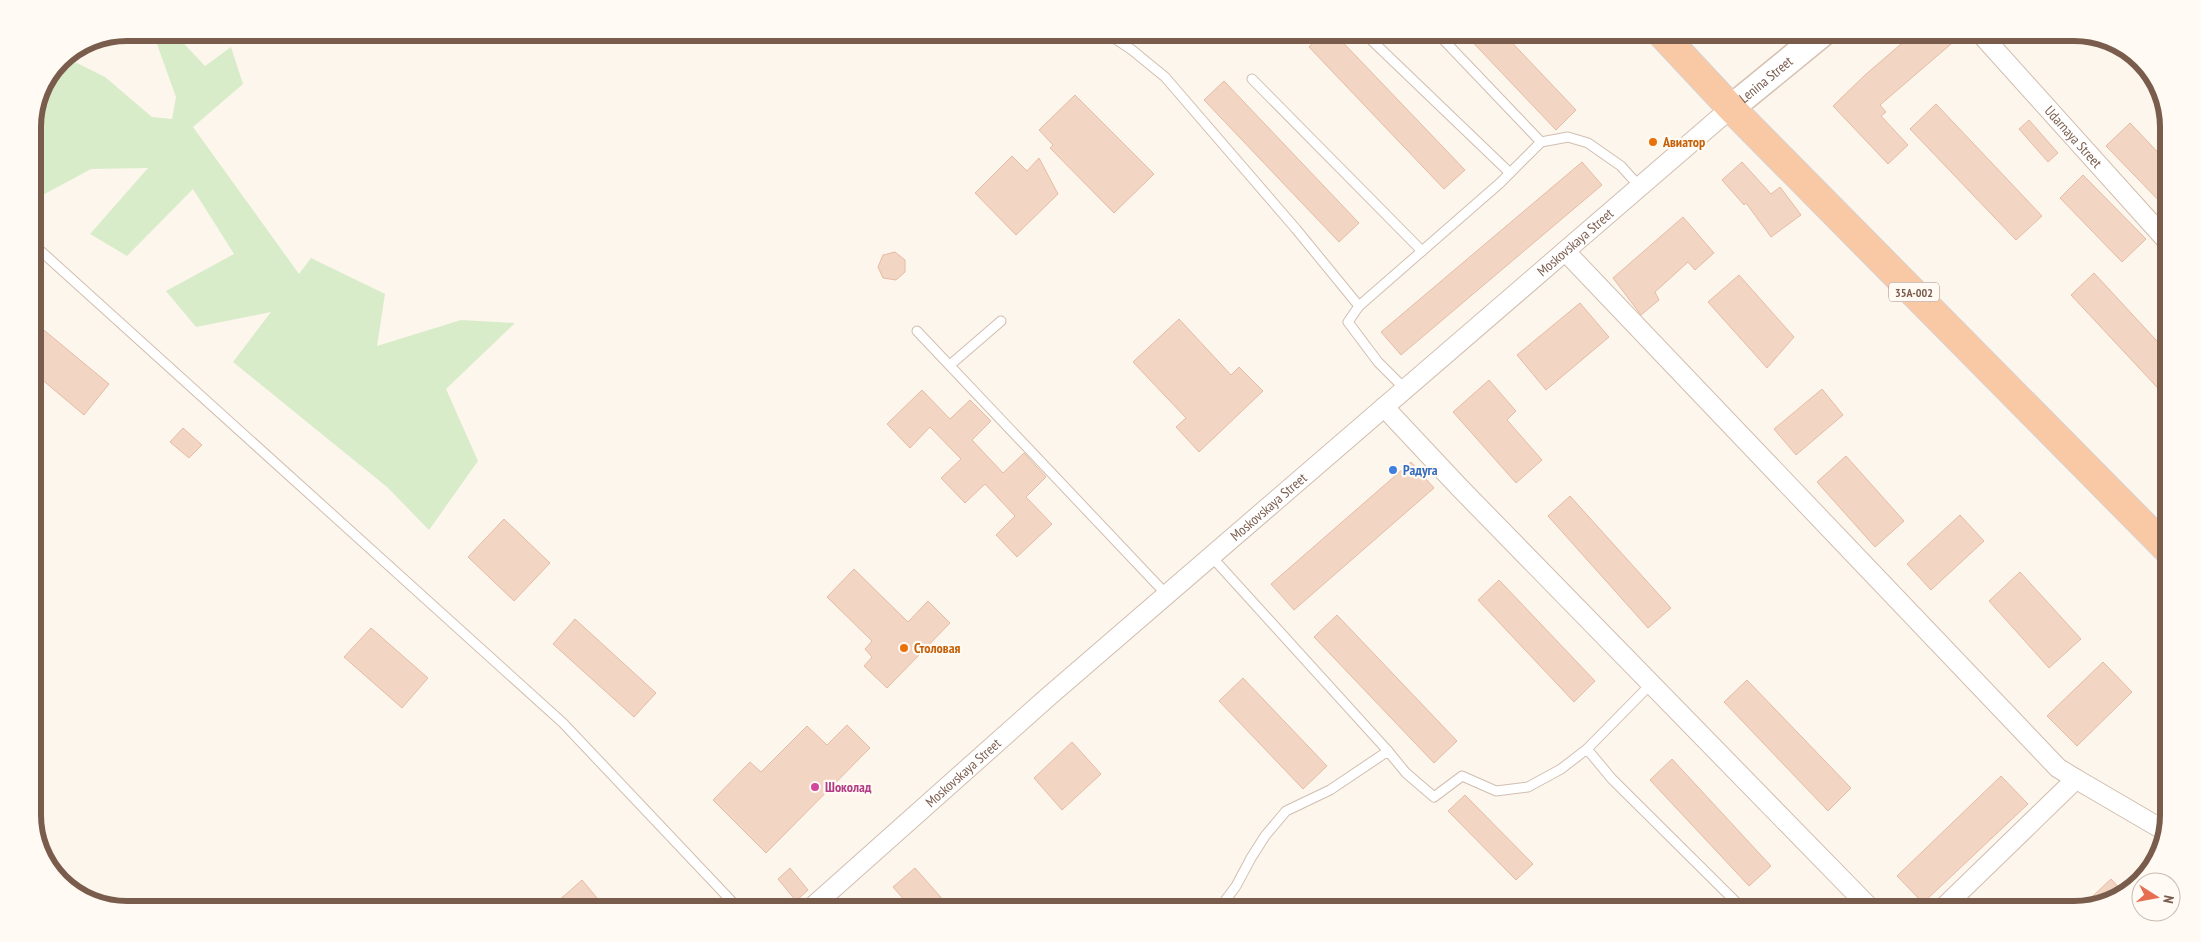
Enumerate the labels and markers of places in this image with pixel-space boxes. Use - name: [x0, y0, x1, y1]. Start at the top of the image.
- place label: Авиатор: [1662, 133, 1705, 151]
- marker: Авиатор: [1647, 136, 1659, 148]
- place label: Радуга: [1403, 461, 1438, 479]
- marker: Радуга: [1387, 464, 1399, 476]
- place label: Столовая: [914, 639, 960, 657]
- marker: Столовая: [898, 642, 910, 654]
- place label: Шоколад: [825, 778, 872, 796]
- marker: Шоколад: [809, 781, 821, 793]

